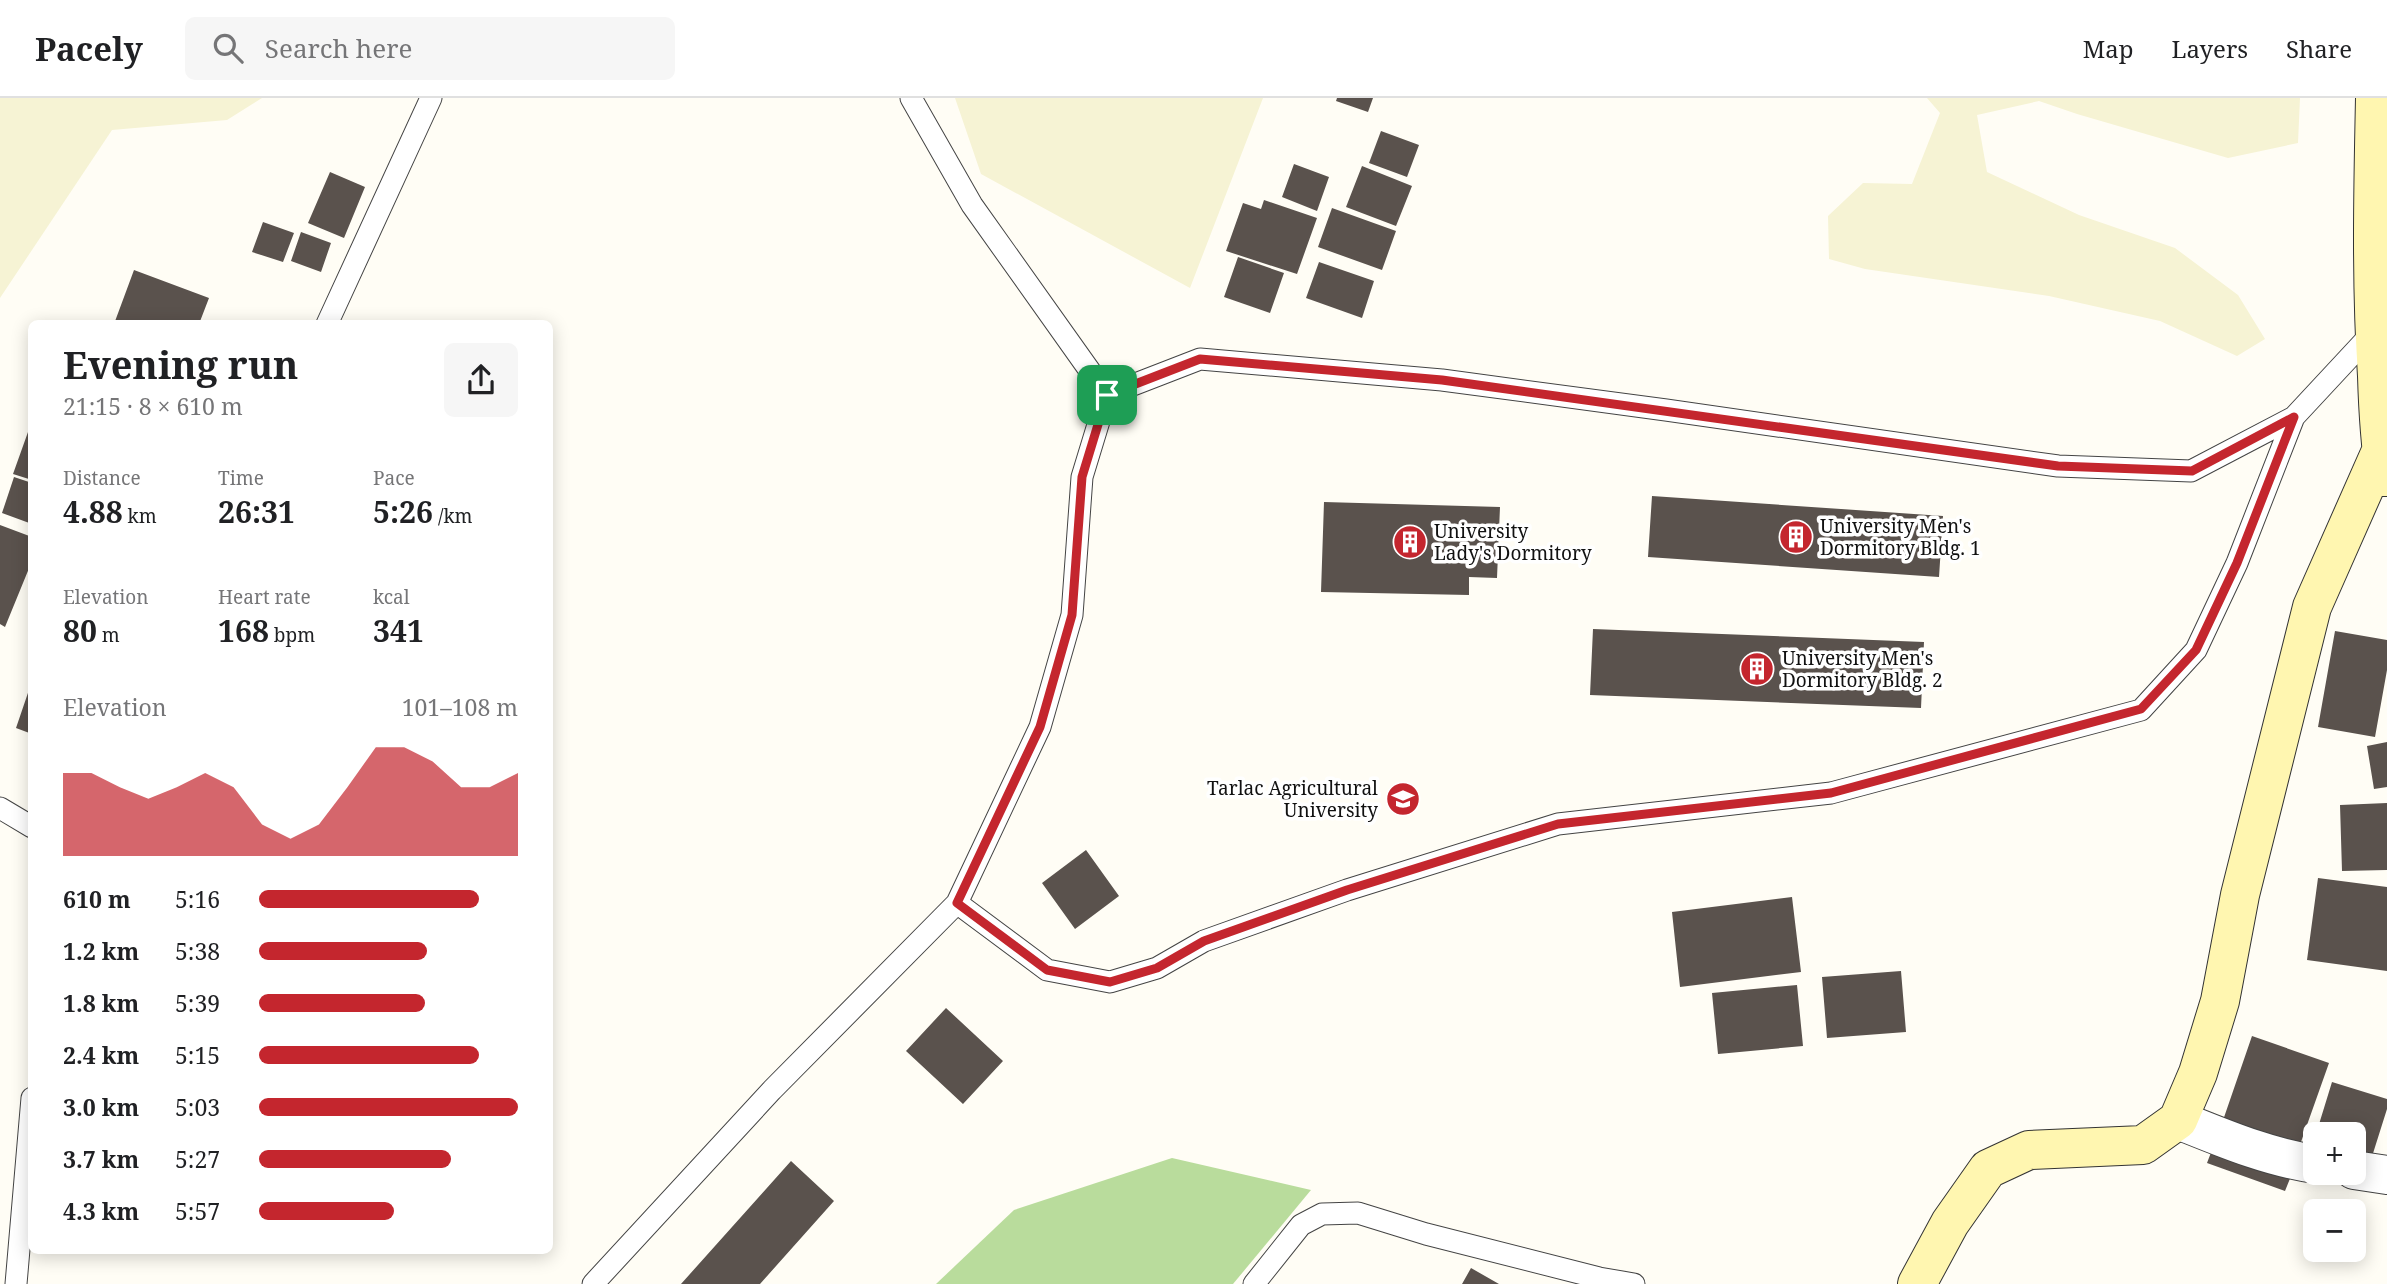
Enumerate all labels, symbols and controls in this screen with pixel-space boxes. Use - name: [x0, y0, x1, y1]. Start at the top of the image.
- search box: [185, 17, 675, 80]
- text: Pacely: [35, 26, 143, 71]
- icon: search: [209, 29, 247, 67]
- text: Search here: [265, 30, 412, 66]
- text: Map: [2083, 32, 2134, 65]
- text: Layers: [2172, 32, 2248, 65]
- text: Share: [2286, 32, 2352, 65]
- text: Evening run: [63, 338, 298, 390]
- button: share: [444, 343, 518, 417]
- pin: [1077, 365, 1137, 425]
- icon: arrive: [1088, 376, 1126, 414]
- text: 21:15 · 8 × 610 m: [63, 390, 243, 422]
- text: Distance: [63, 465, 141, 491]
- text: Time: [218, 465, 264, 491]
- text: Pace: [373, 465, 415, 491]
- text: 4.88: [63, 491, 123, 532]
- text: 26:31: [218, 491, 295, 532]
- text: 5:26: [373, 491, 433, 532]
- text: km: [123, 503, 157, 529]
- text: /km: [433, 503, 472, 529]
- place label: University Men's Dormitory Bldg. 1: [1820, 513, 1981, 561]
- place label: University Lady's Dormitory: [1434, 518, 1592, 566]
- building icon: University Men's Dormitory Bldg. 1: [1777, 518, 1815, 556]
- building icon: University Lady's Dormitory: [1391, 523, 1429, 561]
- text: Elevation: [63, 584, 149, 610]
- text: Heart rate: [218, 584, 311, 610]
- text: kcal: [373, 584, 410, 610]
- text: 80: [63, 610, 97, 651]
- text: 168: [218, 610, 269, 651]
- text: 341: [373, 610, 424, 651]
- text: m: [97, 622, 120, 648]
- text: bpm: [269, 622, 315, 648]
- place label: University Men's Dormitory Bldg. 2: [1782, 645, 1943, 693]
- building icon: University Men's Dormitory Bldg. 2: [1738, 650, 1776, 688]
- text: Elevation: [63, 691, 167, 723]
- text: 101–108 m: [402, 691, 518, 723]
- place label: Tarlac Agricultural University: [1207, 775, 1378, 823]
- school or university icon: Tarlac Agricultural University: [1384, 780, 1422, 818]
- text: 610 m: [63, 883, 131, 915]
- text: 5:16: [175, 883, 220, 915]
- text: 1.2 km: [63, 935, 139, 967]
- text: 5:38: [175, 935, 220, 967]
- text: 1.8 km: [63, 987, 139, 1019]
- text: 5:39: [175, 987, 220, 1019]
- text: 2.4 km: [63, 1039, 139, 1071]
- text: 5:15: [175, 1039, 220, 1071]
- text: 3.0 km: [63, 1091, 139, 1123]
- text: 5:03: [175, 1091, 220, 1123]
- map controls: [2303, 1122, 2366, 1262]
- button: +: [2303, 1122, 2366, 1185]
- text: 3.7 km: [63, 1143, 139, 1175]
- text: 5:27: [175, 1143, 220, 1175]
- text: 4.3 km: [63, 1195, 139, 1227]
- text: 5:57: [175, 1195, 220, 1227]
- button: −: [2303, 1199, 2366, 1262]

